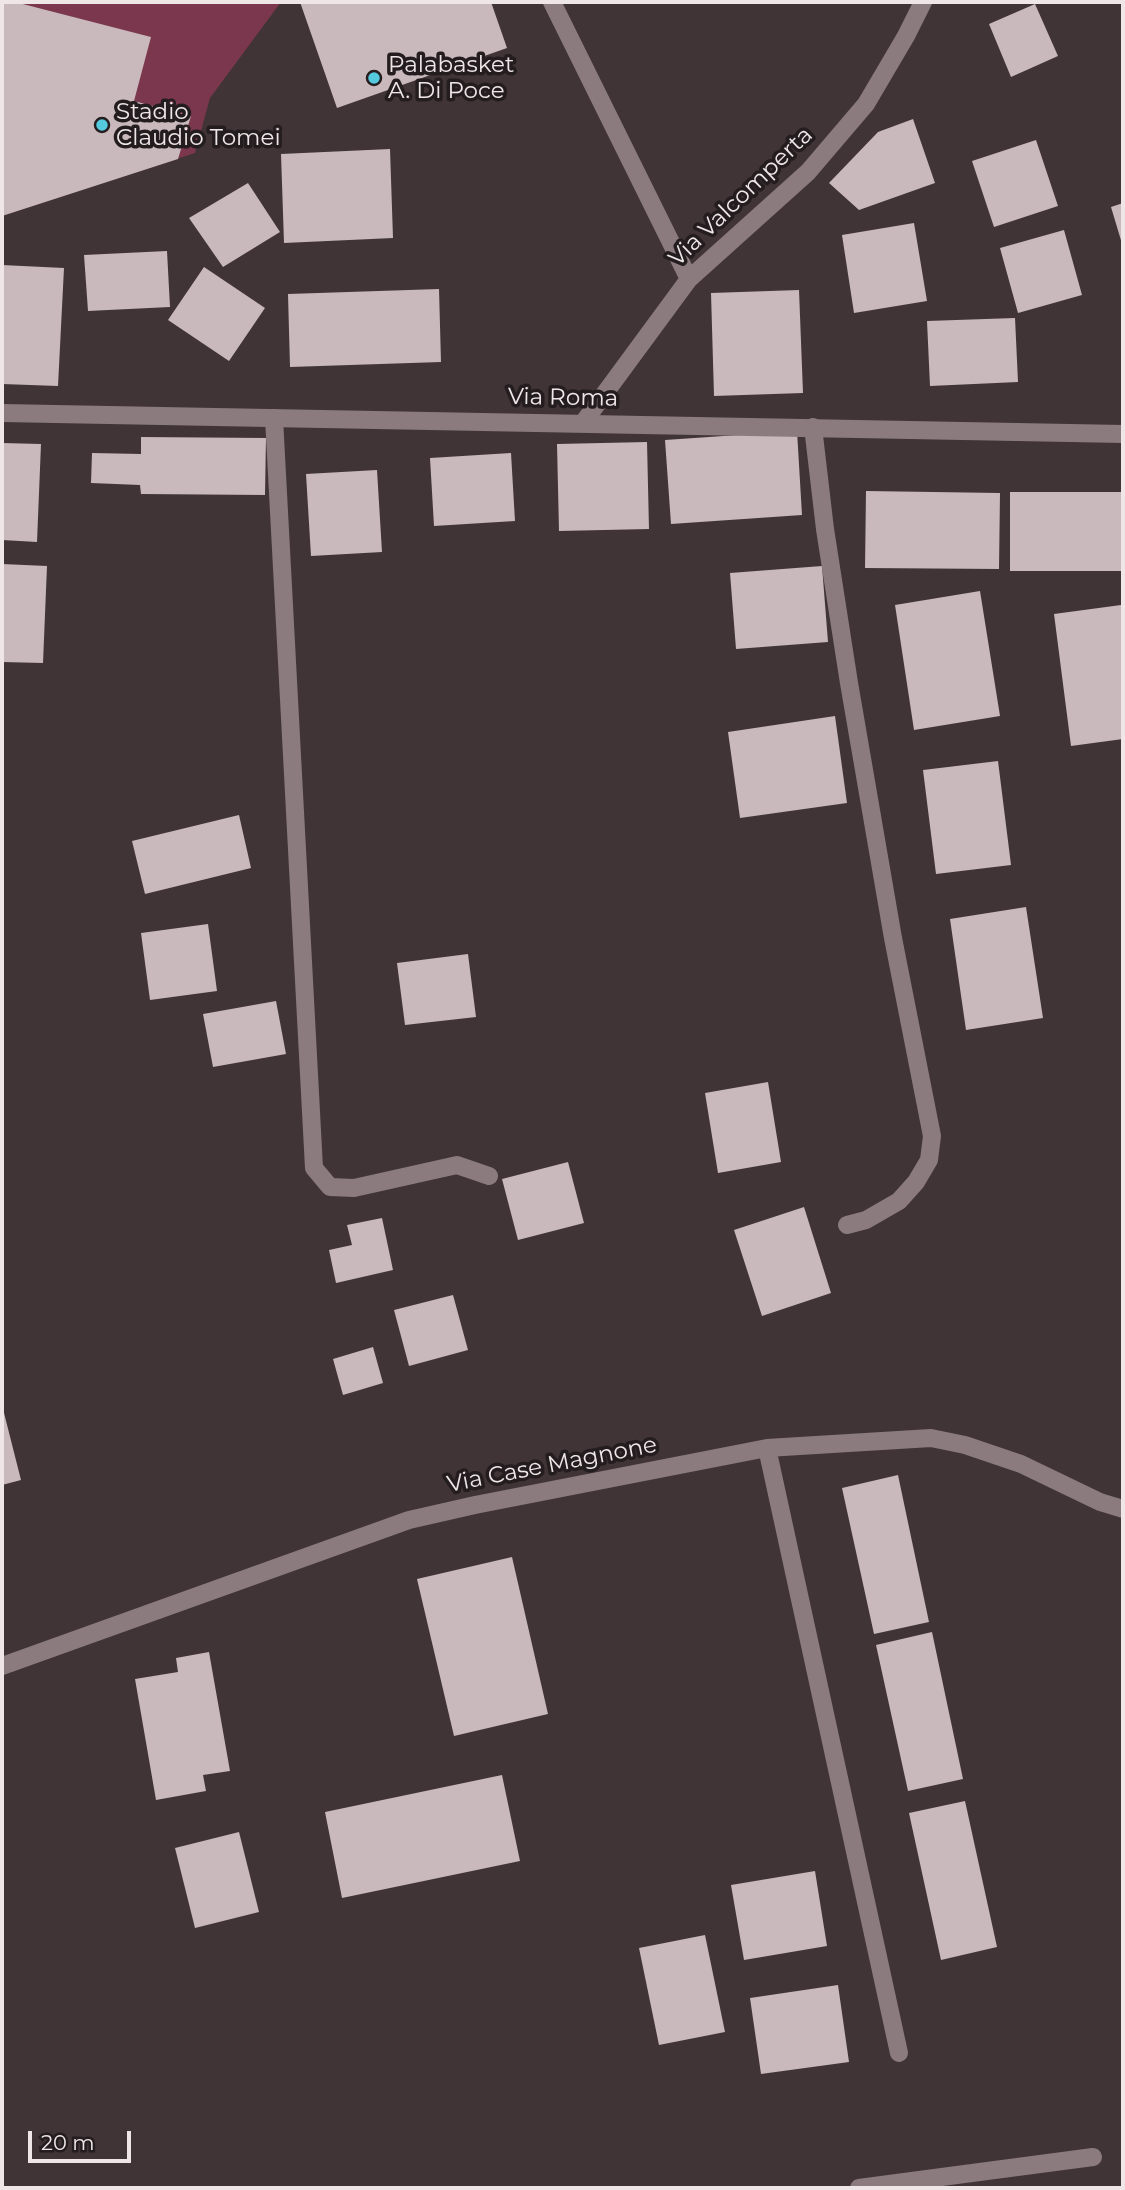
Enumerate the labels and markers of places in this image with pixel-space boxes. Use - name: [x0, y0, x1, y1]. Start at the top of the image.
- place label: Palabasket A. Di Poce: [388, 51, 514, 105]
- marker: Palabasket A. Di Poce: [366, 70, 382, 86]
- place label: Stadio Claudio Tomei: [116, 98, 281, 152]
- marker: Stadio Claudio Tomei: [94, 117, 110, 133]

